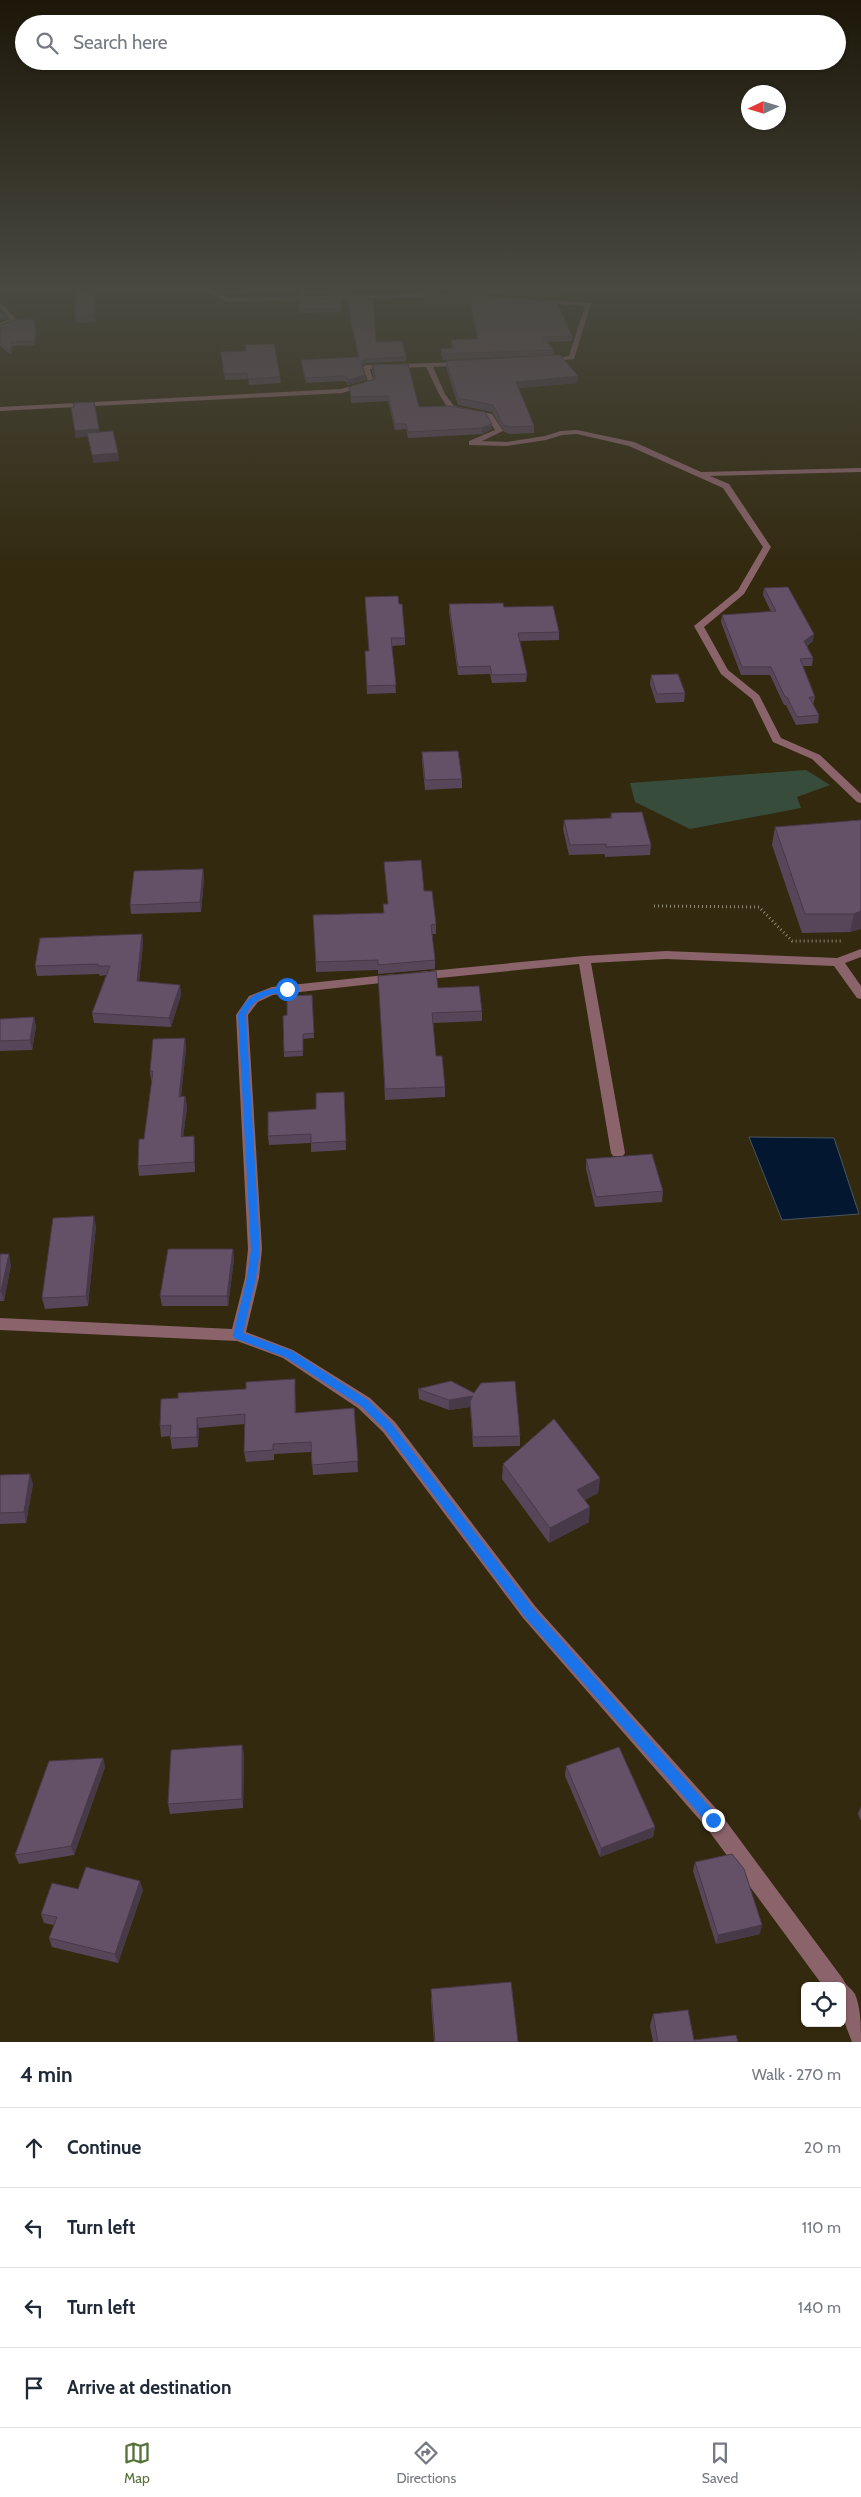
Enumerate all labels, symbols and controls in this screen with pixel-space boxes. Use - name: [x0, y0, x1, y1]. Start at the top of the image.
- search box: [15, 15, 846, 70]
- icon: search: [33, 29, 61, 57]
- text: Search here: [73, 31, 167, 54]
- north arrow: [741, 85, 786, 130]
- route start: [276, 978, 299, 1001]
- route end: [702, 1809, 725, 1832]
- map controls: [801, 1982, 846, 2027]
- button: locate: [801, 1982, 846, 2027]
- text: 4 min: [20, 2062, 73, 2087]
- text: Walk · 270 m: [752, 2065, 841, 2084]
- icon: ahead: [20, 2134, 48, 2162]
- text: Continue: [67, 2136, 141, 2159]
- text: 20 m: [804, 2138, 841, 2157]
- icon: left: [20, 2214, 48, 2242]
- text: Turn left: [67, 2216, 135, 2239]
- text: 110 m: [802, 2218, 841, 2237]
- icon: left: [20, 2294, 48, 2322]
- text: Turn left: [67, 2296, 135, 2319]
- text: 140 m: [798, 2298, 841, 2317]
- icon: arrive: [20, 2374, 48, 2402]
- text: Arrive at destination: [67, 2376, 231, 2399]
- tab: Map: [123, 2439, 151, 2487]
- tab: Directions: [396, 2439, 456, 2487]
- tab: Saved: [702, 2439, 738, 2487]

